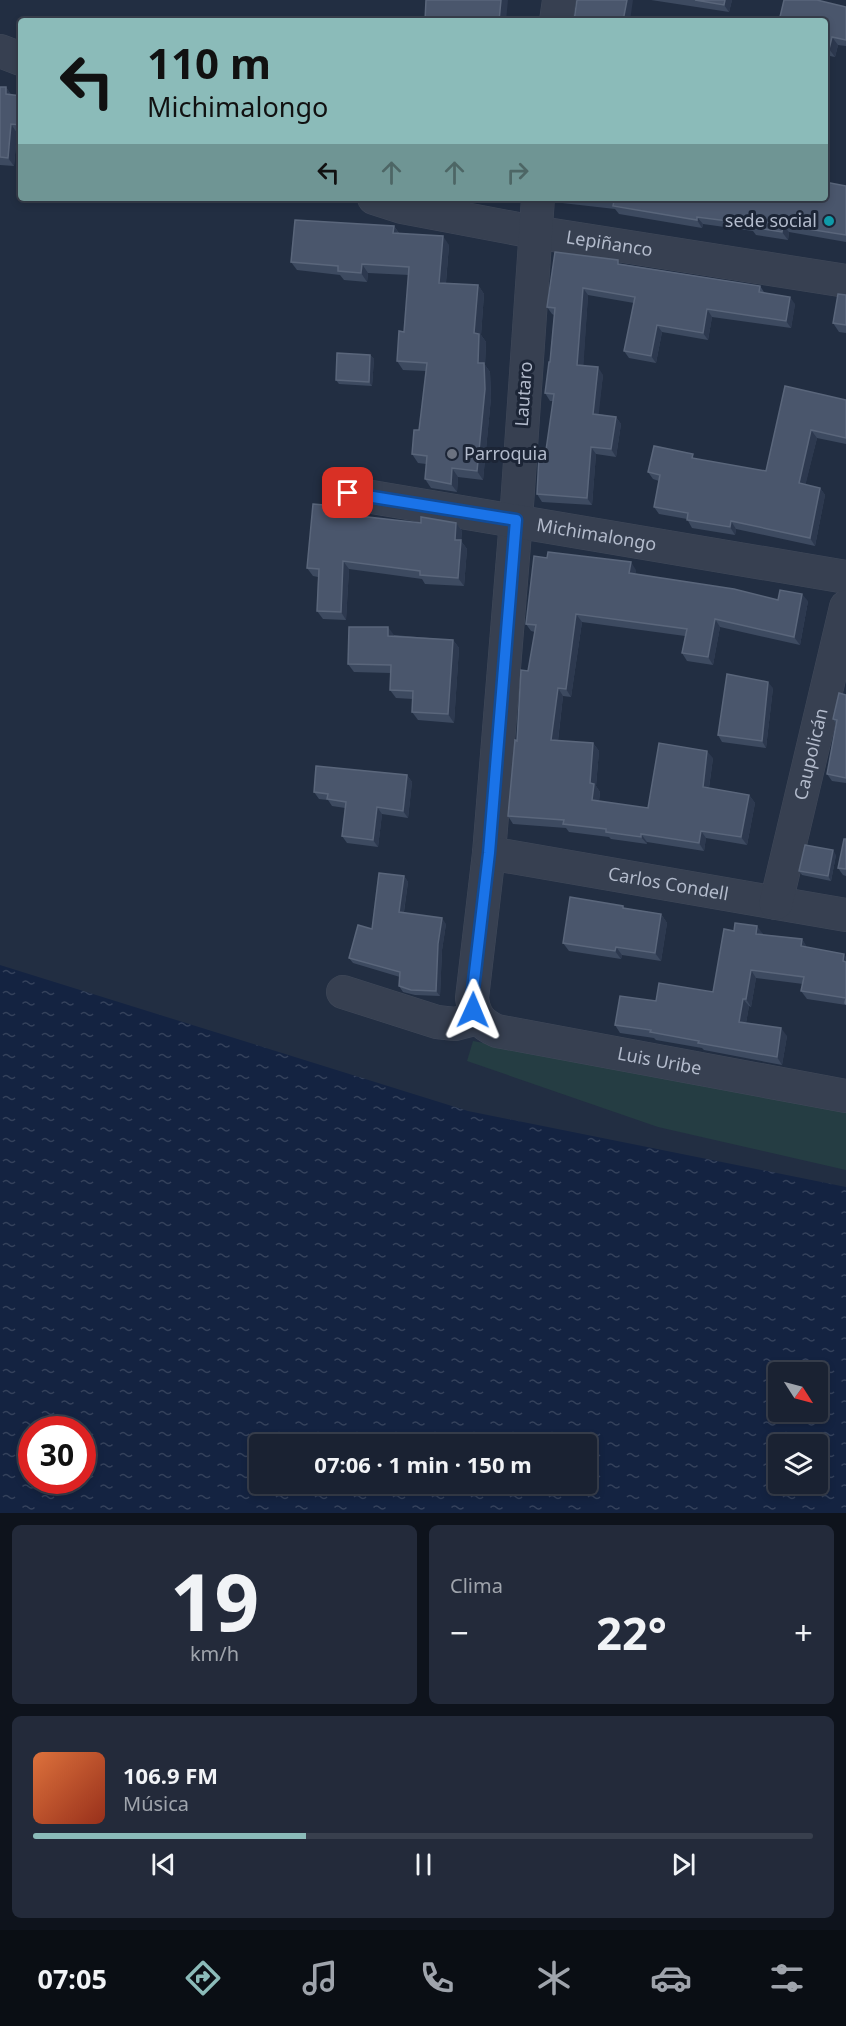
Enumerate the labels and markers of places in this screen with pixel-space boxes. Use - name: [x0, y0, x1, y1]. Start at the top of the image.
- place label: sede social: [725, 208, 817, 232]
- marker: sede social: [822, 214, 836, 228]
- place label: Parroquia: [464, 441, 547, 465]
- marker: Parroquia: [445, 447, 459, 461]
- pin: [322, 467, 373, 518]

